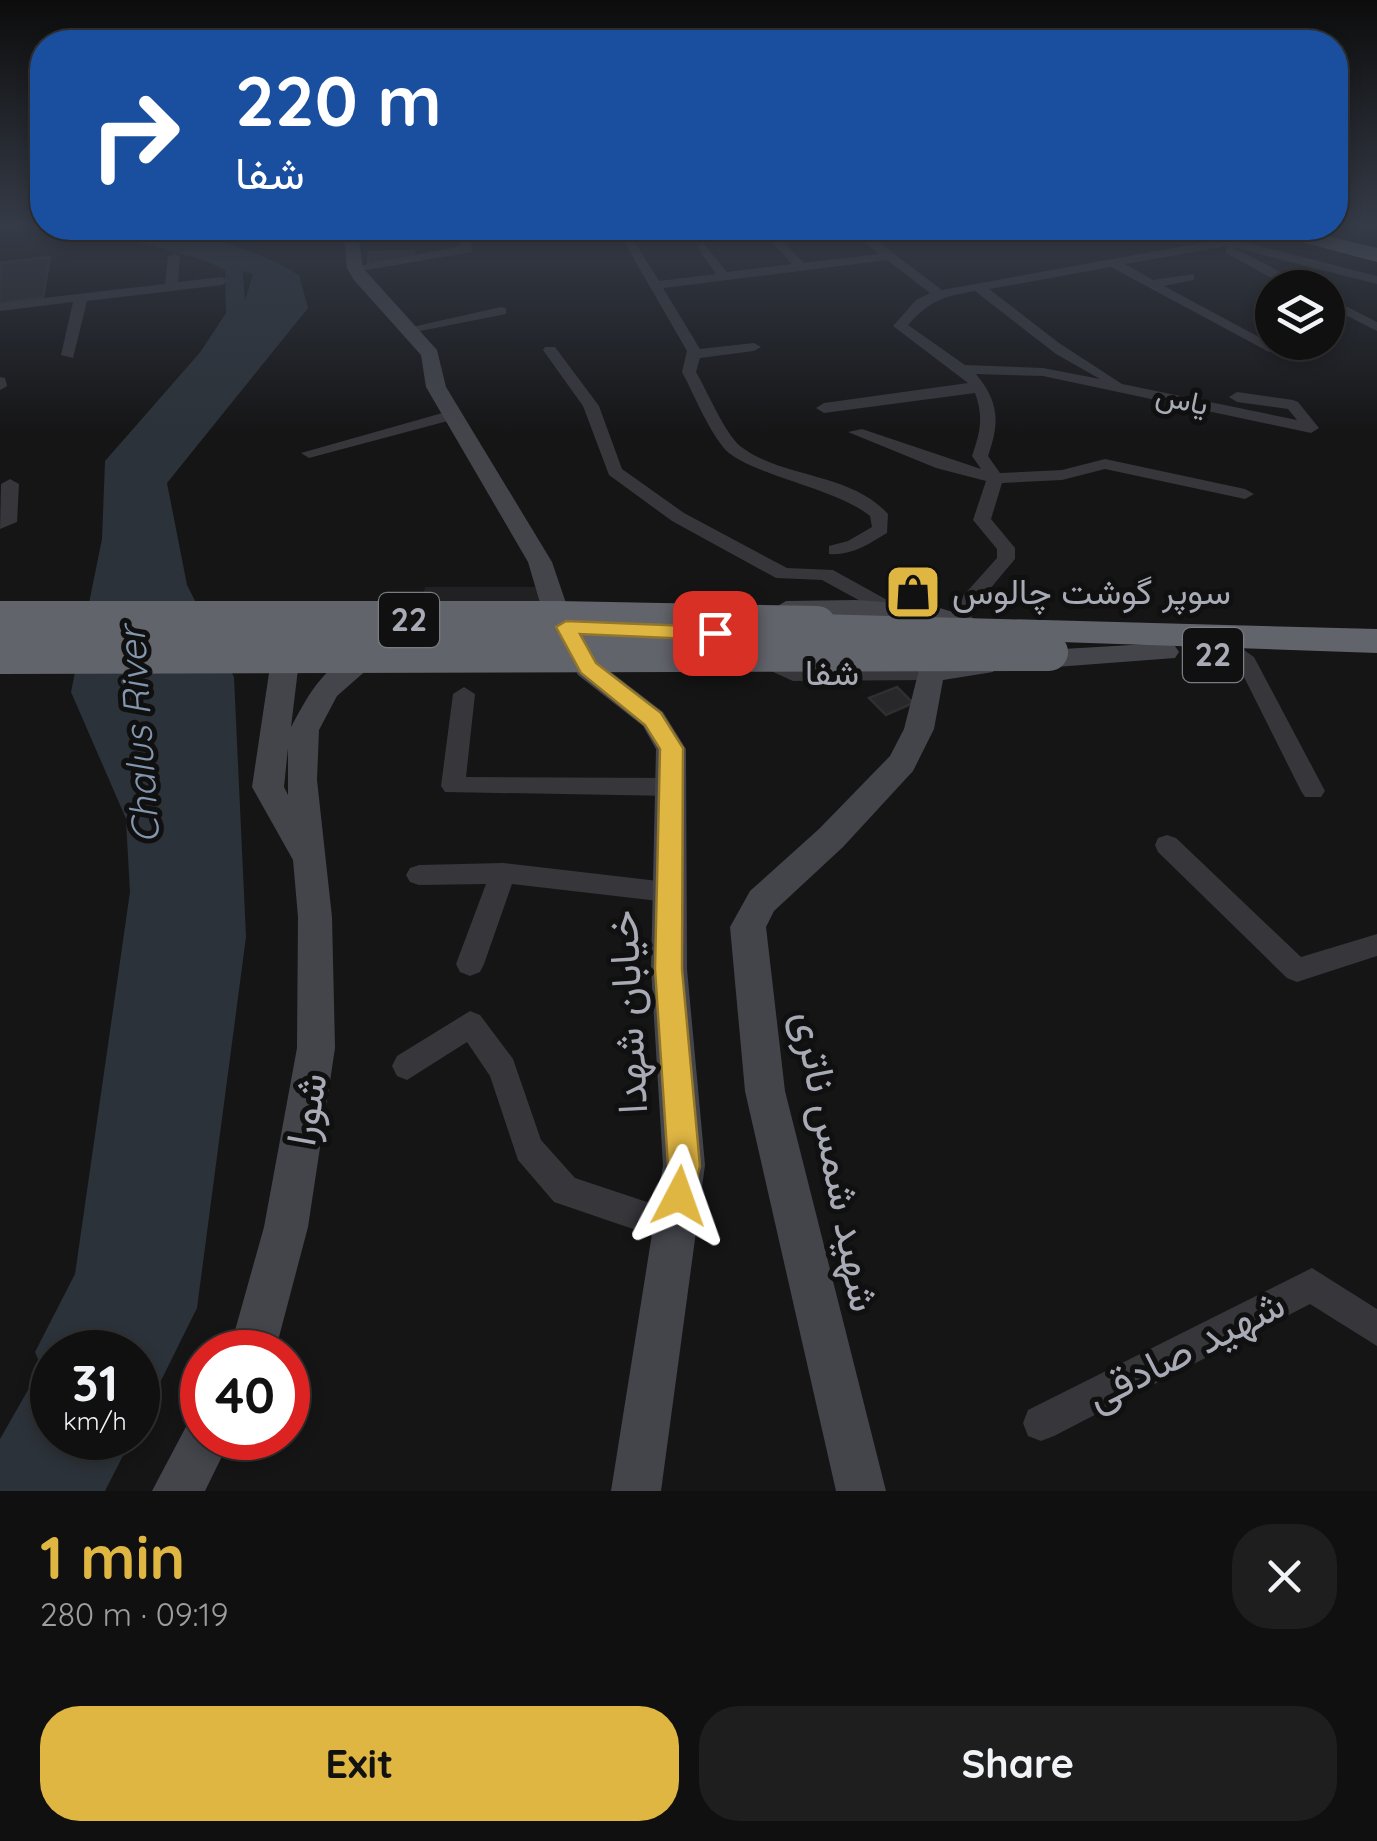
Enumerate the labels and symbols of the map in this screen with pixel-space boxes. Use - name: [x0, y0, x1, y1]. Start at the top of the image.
- street label: یاس: [1153, 375, 1212, 423]
- shop icon: سوپر گوشت چالوس: [883, 562, 943, 622]
- place label: سوپر گوشت چالوس: [952, 569, 1231, 616]
- pin: [673, 591, 758, 676]
- road number: 22: [379, 593, 439, 647]
- water label: Chalus River: [106, 621, 170, 845]
- road number: 22: [1183, 628, 1243, 682]
- street label: شفا: [805, 650, 859, 694]
- street label: خیابان شهدا: [595, 909, 658, 1115]
- street label: شهید شمس ناتری: [781, 1006, 893, 1316]
- street label: شورا: [273, 1068, 339, 1150]
- position arrow: [627, 1144, 731, 1248]
- street label: شهید صادقی: [1077, 1276, 1293, 1421]
- speed limit sign: 40: [180, 1330, 310, 1460]

